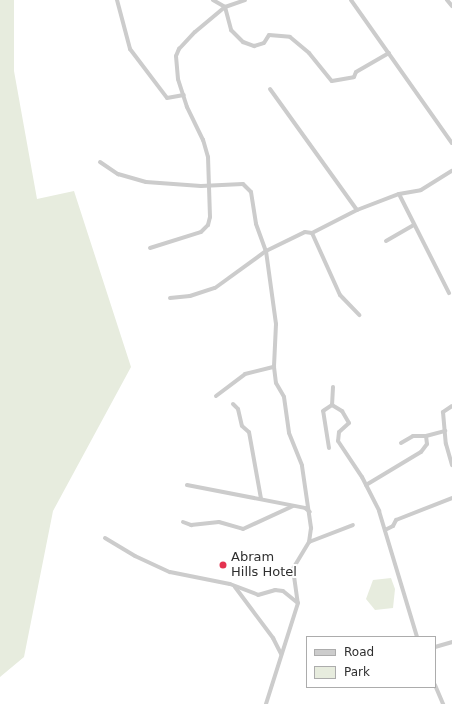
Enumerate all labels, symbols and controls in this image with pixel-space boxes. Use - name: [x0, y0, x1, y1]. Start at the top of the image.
- place label: Abram Hills Hotel: [231, 550, 297, 581]
- marker: Abram Hills Hotel: [218, 560, 228, 570]
- legend: [306, 636, 436, 688]
- text: Road: [344, 645, 374, 659]
- text: Park: [344, 665, 370, 679]

